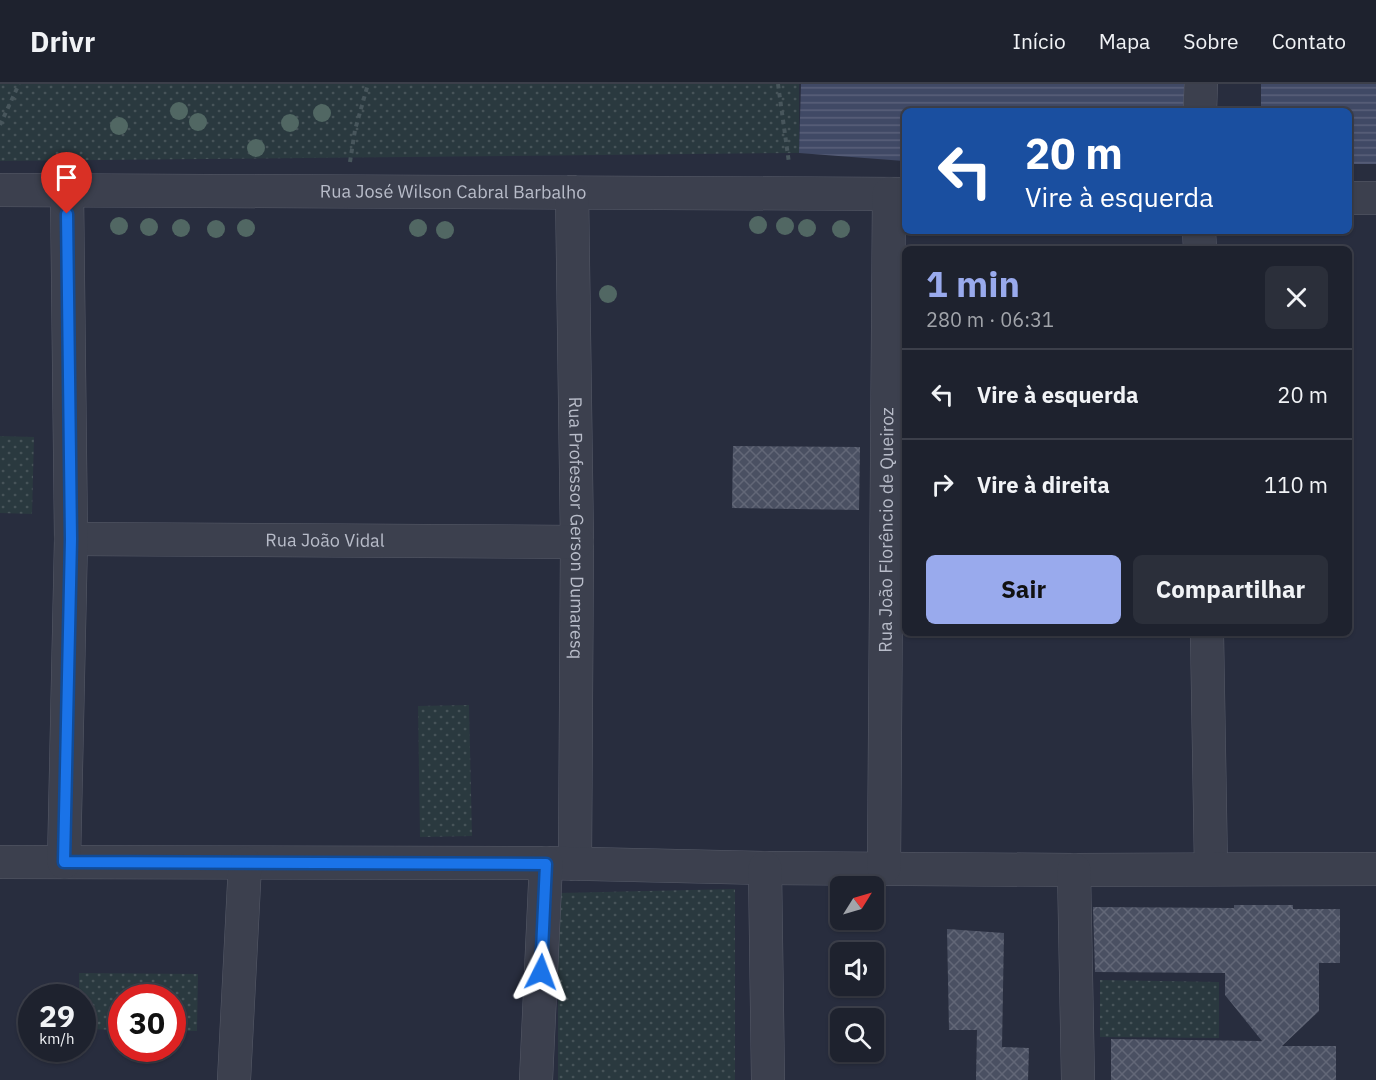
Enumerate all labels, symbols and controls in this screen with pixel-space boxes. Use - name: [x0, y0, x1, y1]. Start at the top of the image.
- text: Drivr: [30, 23, 95, 60]
- text: Início: [1013, 27, 1066, 55]
- text: Mapa: [1099, 27, 1150, 55]
- text: Sobre: [1183, 27, 1239, 55]
- text: Contato: [1272, 27, 1346, 55]
- text: 20 m: [1025, 126, 1123, 181]
- icon: left: [926, 132, 1004, 210]
- pin: [41, 152, 92, 214]
- icon: arrive: [50, 161, 83, 194]
- street label: Rua José Wilson Cabral Barbalho: [320, 179, 586, 204]
- text: Vire à esquerda: [1025, 179, 1214, 214]
- text: 1 min: [926, 260, 1020, 307]
- button: close: [1265, 266, 1328, 329]
- text: 280 m · 06:31: [926, 306, 1054, 333]
- icon: left: [926, 378, 959, 411]
- text: Vire à esquerda: [977, 380, 1139, 409]
- text: 20 m: [1277, 380, 1328, 409]
- street label: Rua Professor Gerson Dumaresq: [564, 396, 589, 659]
- street label: Rua João Florêncio de Queiroz: [874, 407, 898, 653]
- icon: right: [926, 468, 959, 501]
- text: Vire à direita: [977, 470, 1110, 499]
- text: 110 m: [1264, 470, 1328, 499]
- street label: Rua João Vidal: [265, 528, 385, 552]
- button: Sair: [926, 555, 1121, 624]
- button: Compartilhar: [1133, 555, 1328, 624]
- north arrow: [830, 876, 884, 930]
- map controls: [830, 876, 884, 1062]
- position arrow: [509, 940, 573, 1004]
- button: sound: [830, 942, 884, 996]
- speed limit sign: 30: [108, 984, 186, 1062]
- text: 29: [39, 996, 75, 1035]
- button: search: [830, 1008, 884, 1062]
- text: km/h: [39, 1029, 75, 1048]

